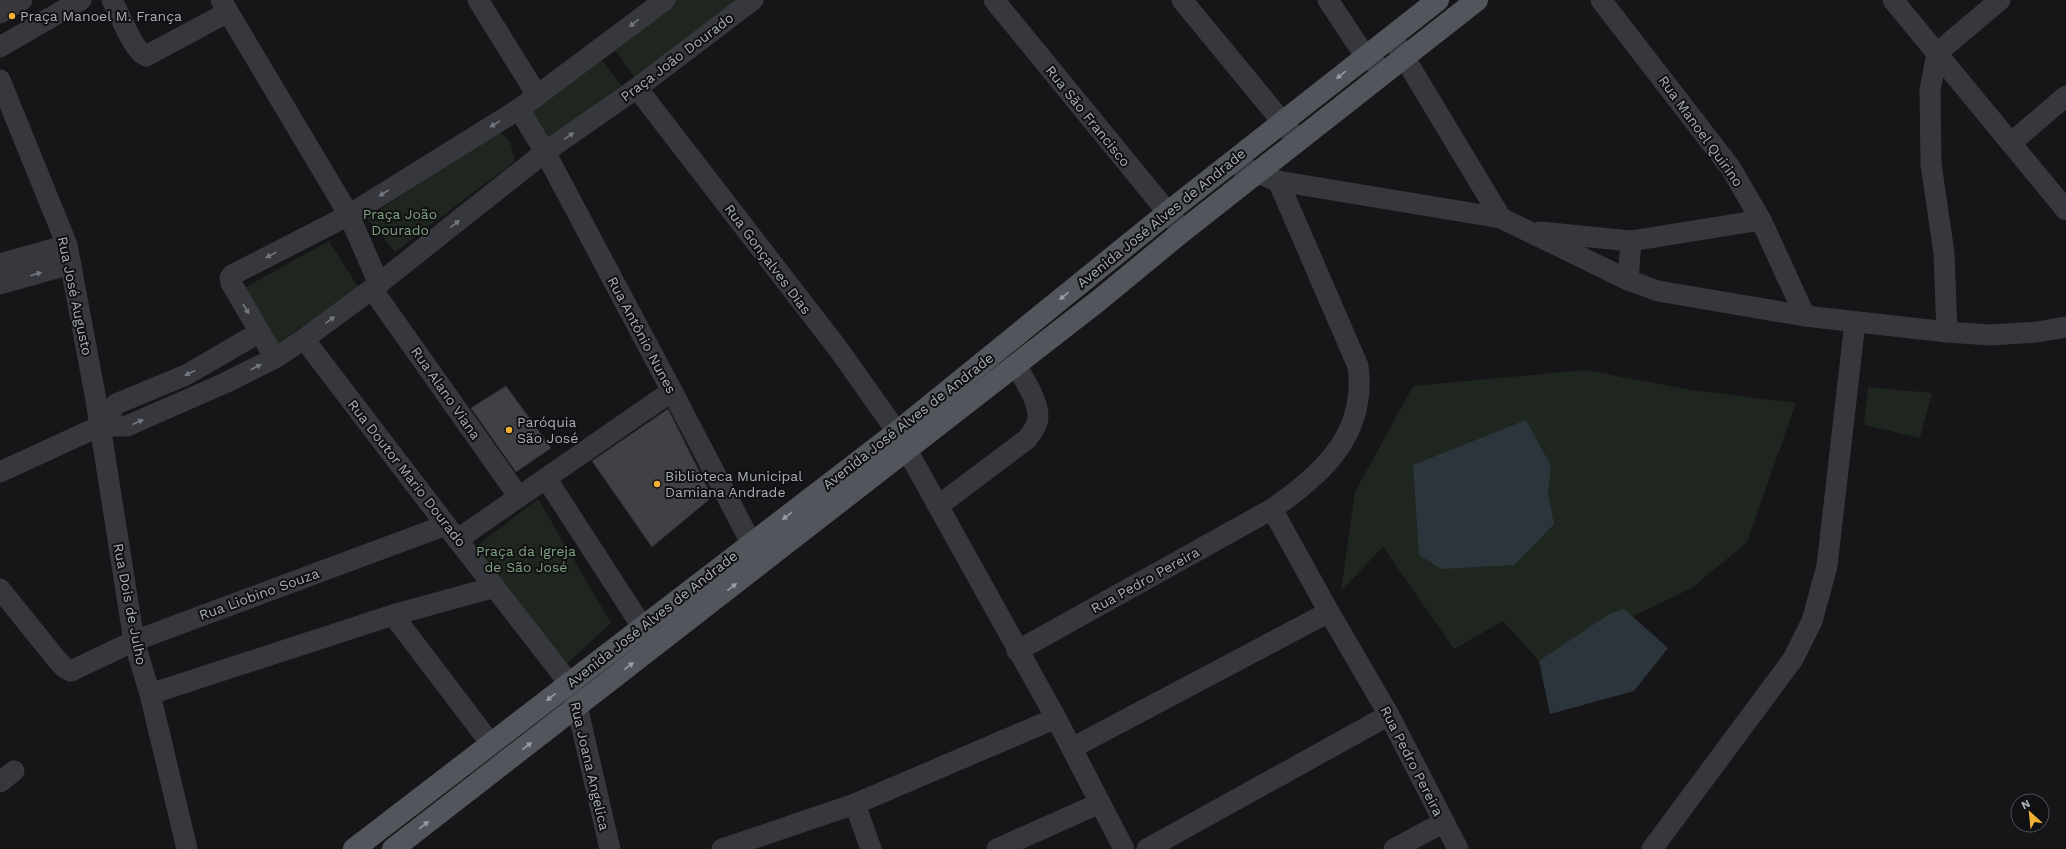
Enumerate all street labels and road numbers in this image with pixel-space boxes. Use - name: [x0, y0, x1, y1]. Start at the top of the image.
- street label: Praça João Dourado: [618, 9, 736, 105]
- street label: Rua São Francisco: [1042, 62, 1134, 170]
- street label: Rua Manoel Quirino: [1655, 72, 1747, 190]
- street label: Avenida José Alves de Andrade: [1074, 145, 1248, 291]
- street label: Rua Gonçalves Dias: [721, 201, 815, 317]
- street label: Rua José Augusto: [55, 235, 95, 357]
- street label: Rua Antônio Nunes: [604, 274, 680, 396]
- street label: Rua Alano Viana: [408, 343, 484, 443]
- street label: Avenida José Alves de Andrade: [820, 349, 996, 493]
- street label: Rua Doutor Mario Dourado: [345, 396, 469, 550]
- street label: Rua Dois de Julho: [110, 542, 150, 666]
- street label: Rua Pedro Pereira: [1088, 544, 1202, 616]
- street label: Avenida José Alves de Andrade: [564, 547, 740, 691]
- street label: Rua Liobino Souza: [197, 565, 321, 623]
- street label: Rua Joana Angelica: [567, 700, 613, 832]
- street label: Rua Pedro Pereira: [1377, 703, 1447, 819]

